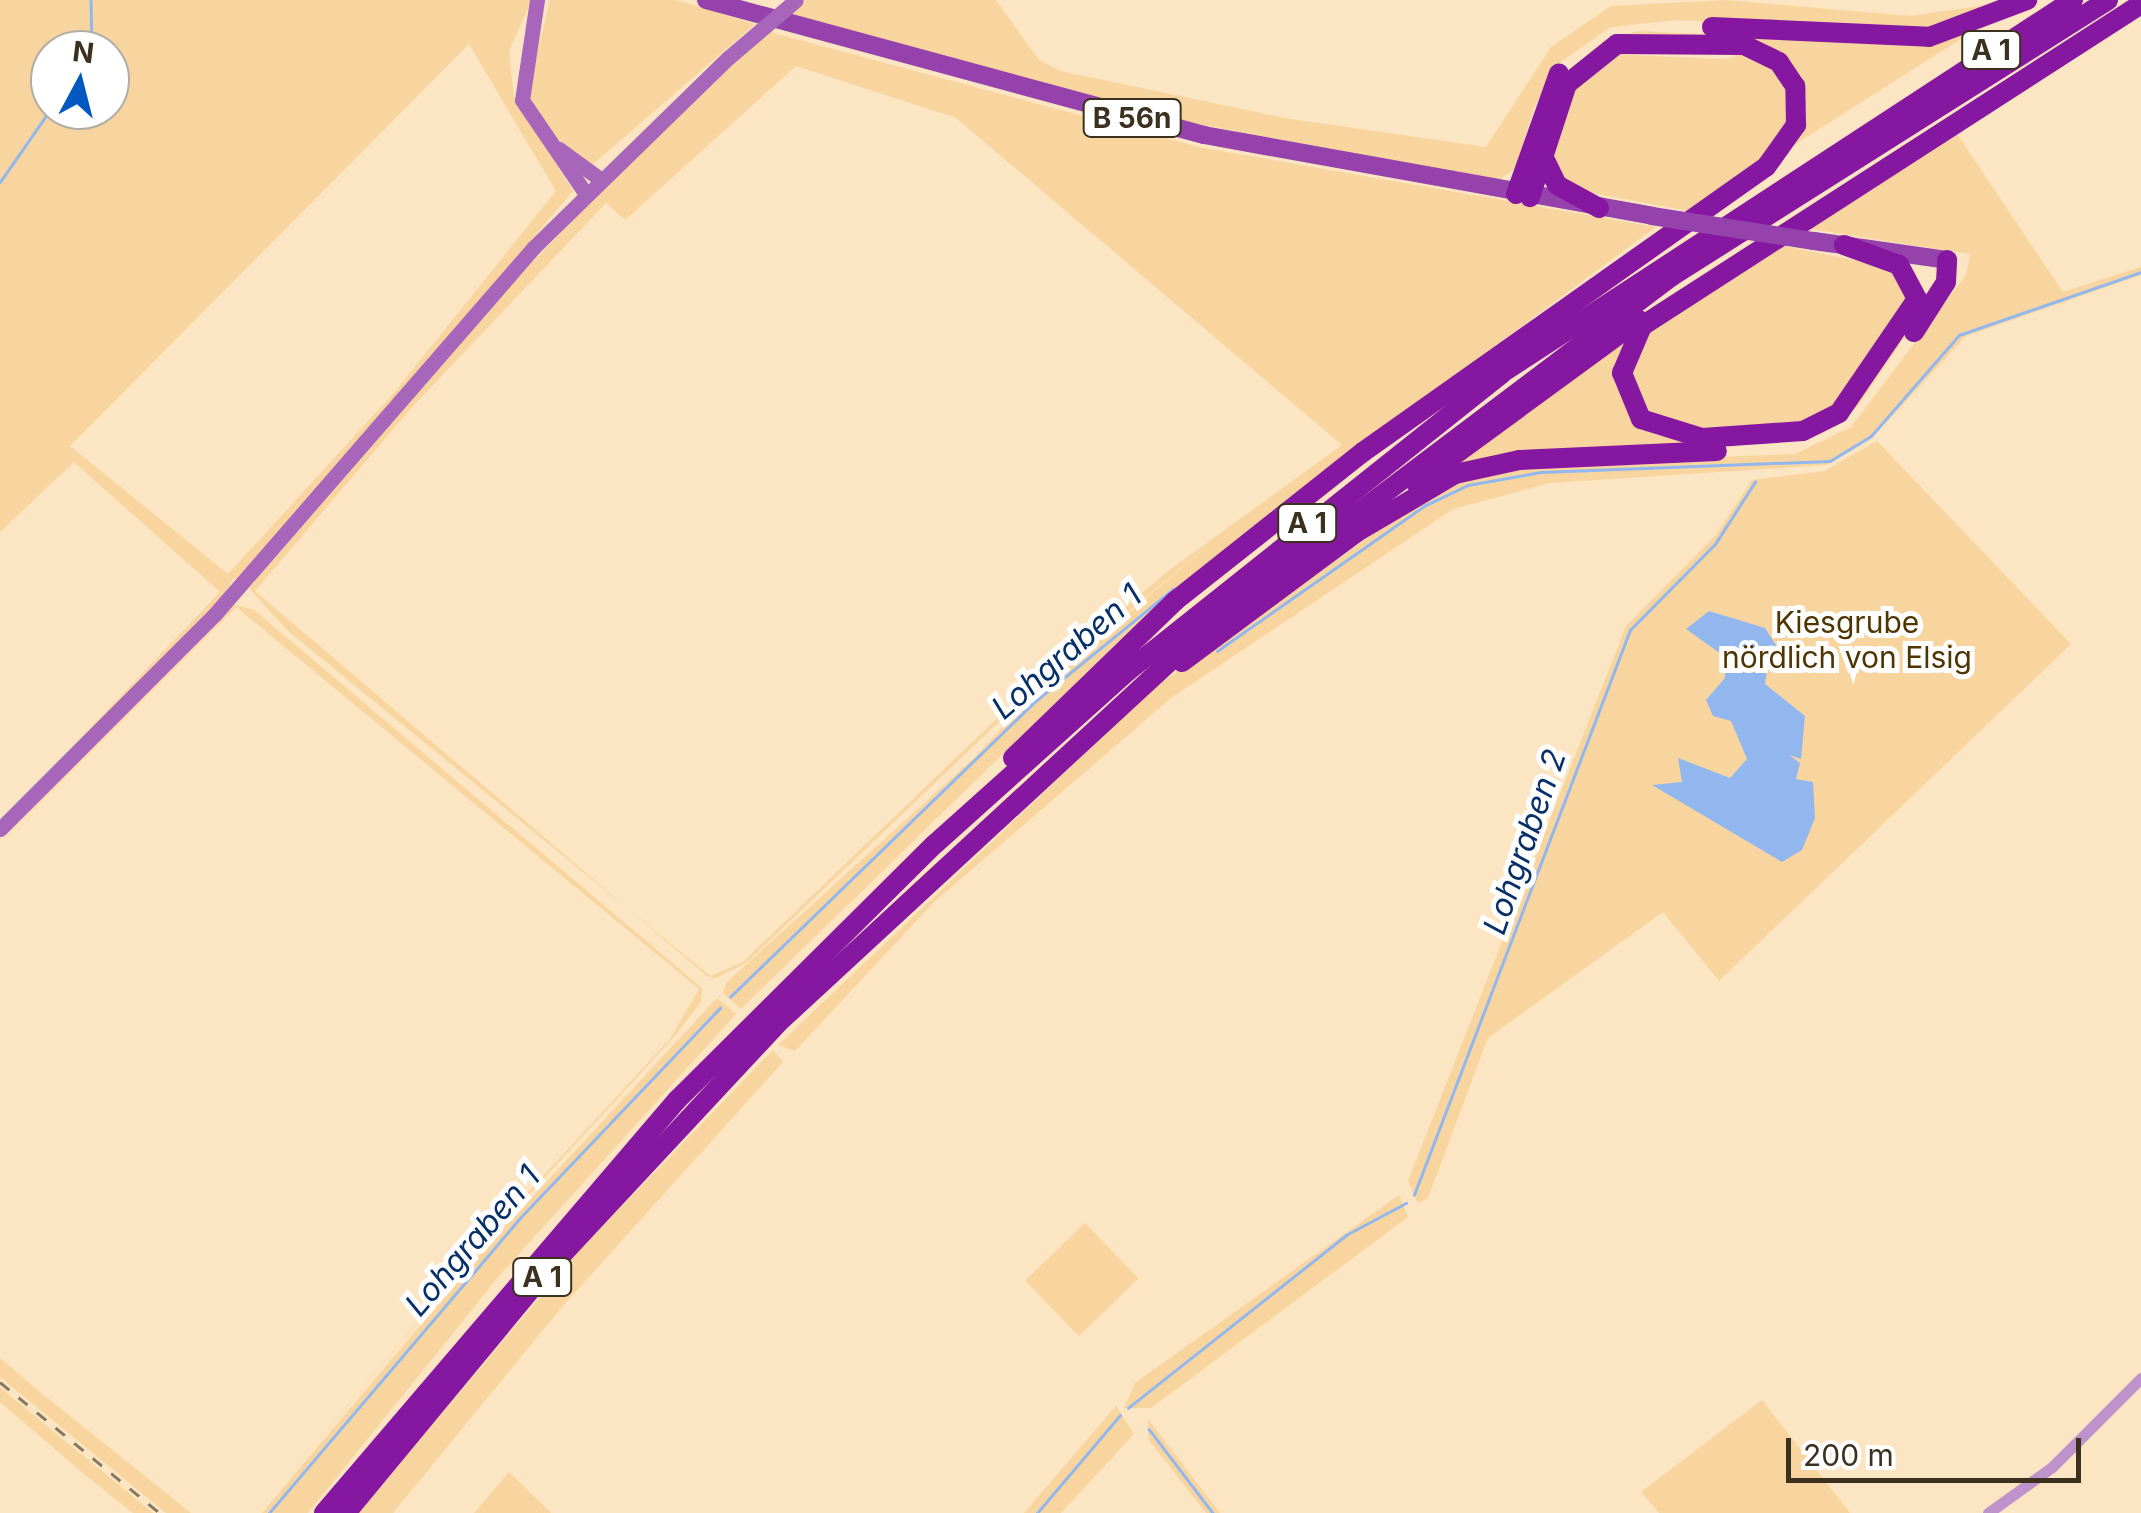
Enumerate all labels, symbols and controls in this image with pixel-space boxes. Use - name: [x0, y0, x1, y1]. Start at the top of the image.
- road number: A 1: [1961, 27, 2021, 73]
- north arrow: [30, 30, 130, 130]
- text: N: [71, 34, 96, 70]
- road number: B 56n: [1082, 95, 1182, 141]
- road number: A 1: [1277, 500, 1337, 546]
- water label: Lohgraben 1: [984, 576, 1150, 728]
- park label: Kiesgrube nördlich von Elsig: [1722, 604, 1972, 674]
- water label: Lohgraben 2: [1476, 745, 1574, 939]
- water label: Lohgraben 1: [397, 1158, 549, 1324]
- road number: A 1: [512, 1254, 572, 1300]
- scale bar: [1791, 1418, 2086, 1480]
- text: 200 m: [1803, 1437, 1894, 1473]

